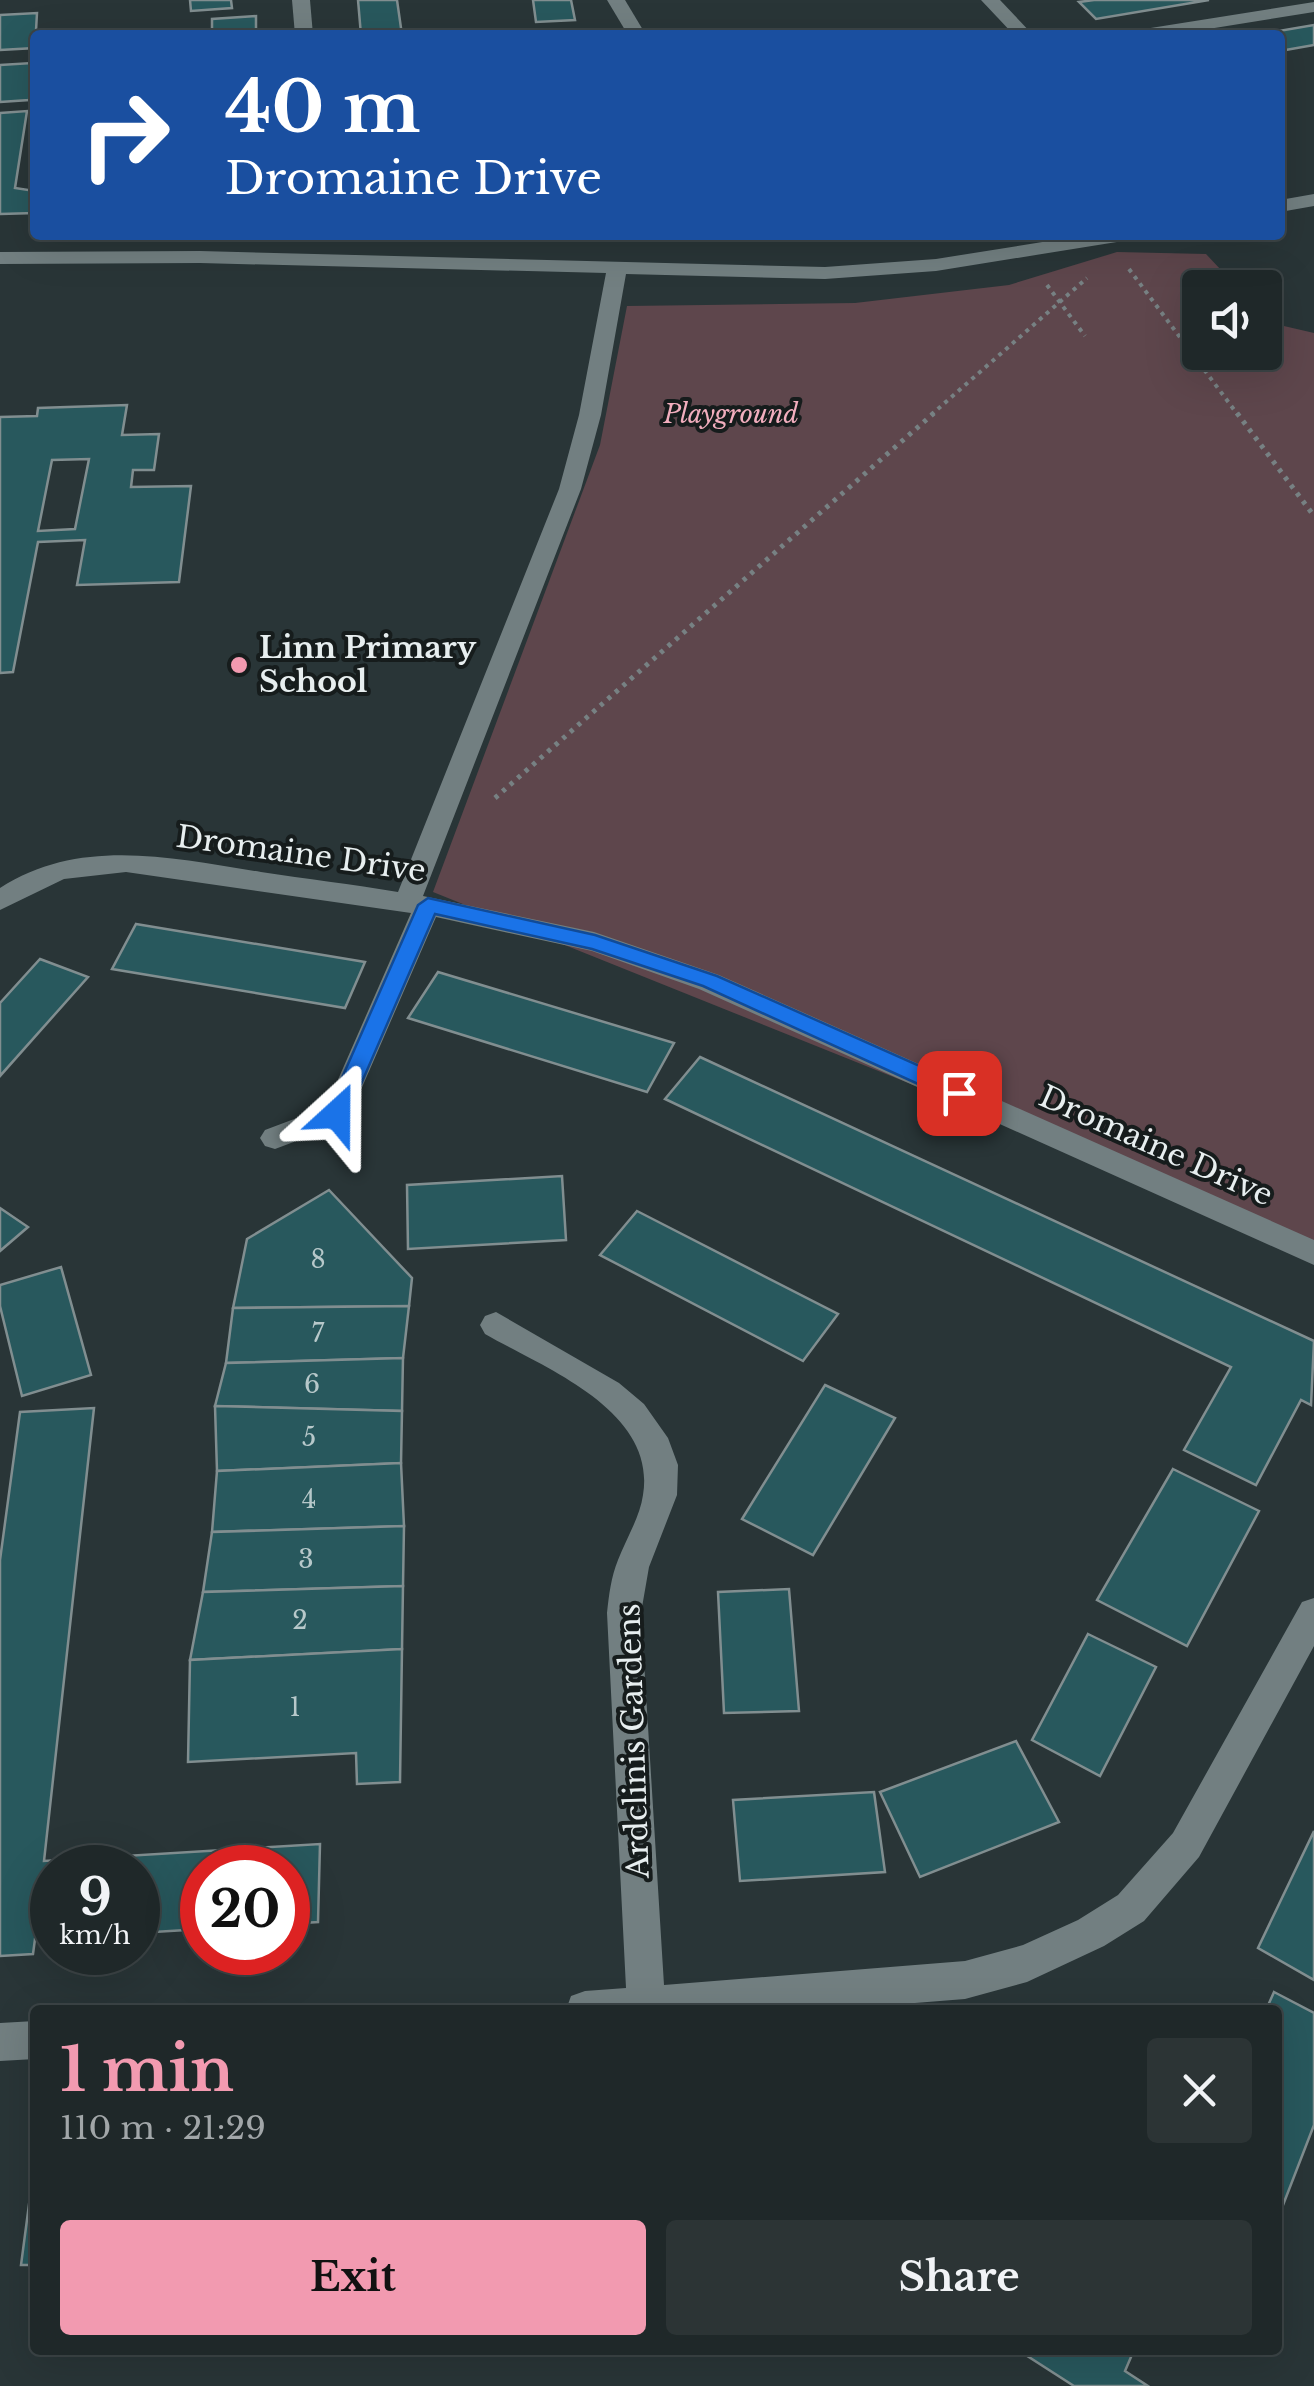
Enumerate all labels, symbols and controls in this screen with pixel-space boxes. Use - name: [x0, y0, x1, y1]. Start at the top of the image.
- text: 40 m: [225, 64, 420, 151]
- icon: right: [60, 70, 190, 200]
- text: Dromaine Drive: [225, 150, 602, 206]
- map controls: [1182, 270, 1282, 370]
- button: sound: [1182, 270, 1282, 370]
- park label: Playground: [663, 399, 798, 430]
- place label: Linn Primary School: [259, 629, 477, 700]
- marker: Linn Primary School: [228, 654, 250, 676]
- street label: Dromaine Drive: [174, 818, 428, 889]
- pin: [917, 1051, 1002, 1136]
- position arrow: [285, 1062, 389, 1166]
- icon: arrive: [932, 1066, 987, 1121]
- street label: Dromaine Drive: [1034, 1078, 1279, 1214]
- house number: 8: [310, 1244, 326, 1275]
- house number: 7: [312, 1318, 325, 1349]
- house number: 6: [304, 1369, 320, 1400]
- house number: 5: [302, 1422, 316, 1453]
- house number: 4: [302, 1484, 316, 1515]
- house number: 3: [298, 1544, 314, 1575]
- street label: Ardclinis Gardens: [610, 1603, 657, 1880]
- house number: 2: [292, 1605, 308, 1636]
- house number: 1: [289, 1692, 301, 1723]
- speed limit sign: 20: [180, 1845, 310, 1975]
- text: 9: [78, 1866, 112, 1929]
- text: km/h: [60, 1920, 130, 1951]
- text: 1 min: [60, 2033, 234, 2107]
- button: close: [1147, 2038, 1252, 2143]
- text: 110 m · 21:29: [60, 2108, 266, 2148]
- button: Exit: [60, 2220, 646, 2335]
- button: Share: [666, 2220, 1252, 2335]

